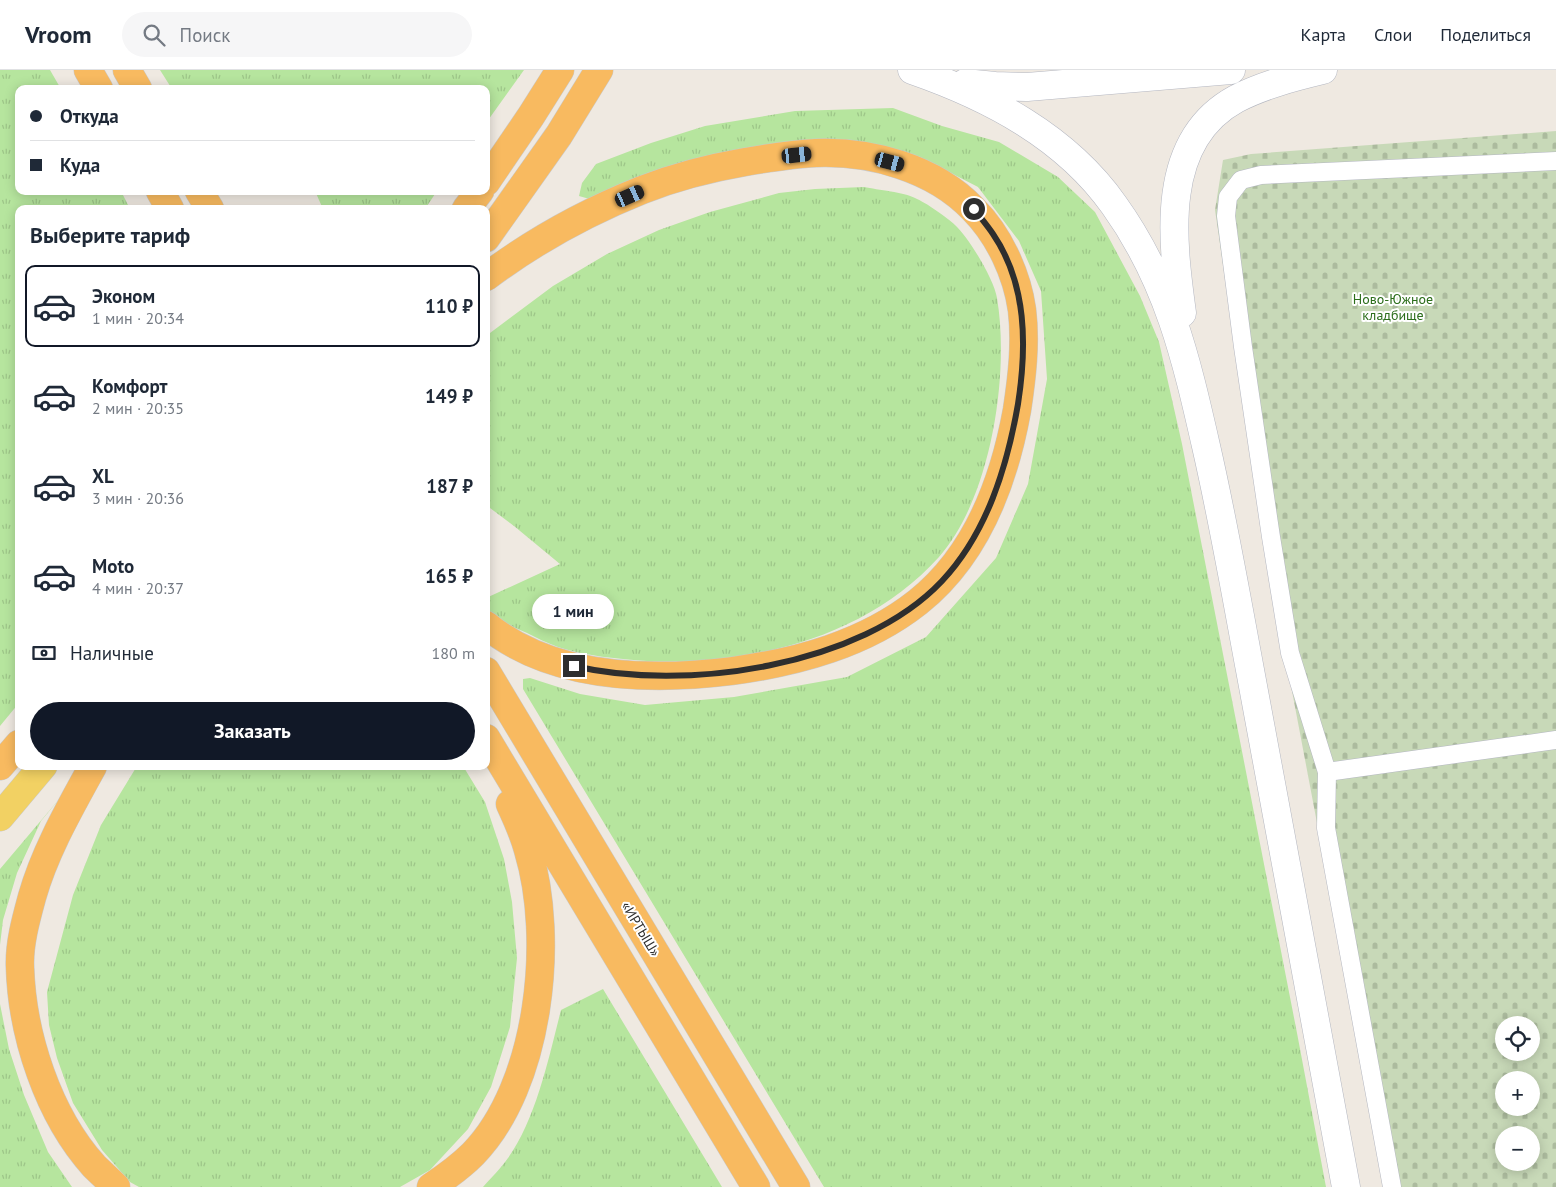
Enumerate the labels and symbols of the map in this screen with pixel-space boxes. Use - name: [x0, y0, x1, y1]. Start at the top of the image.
- car: [781, 146, 812, 164]
- car: [873, 151, 906, 173]
- car: [613, 183, 646, 209]
- route start: [963, 198, 985, 220]
- park label: Ново-Южное кладбище: [1353, 290, 1433, 324]
- callout: 1 мин: [533, 594, 615, 628]
- route end: [563, 655, 585, 677]
- street label: «ИРТЫШ»: [617, 898, 665, 960]

